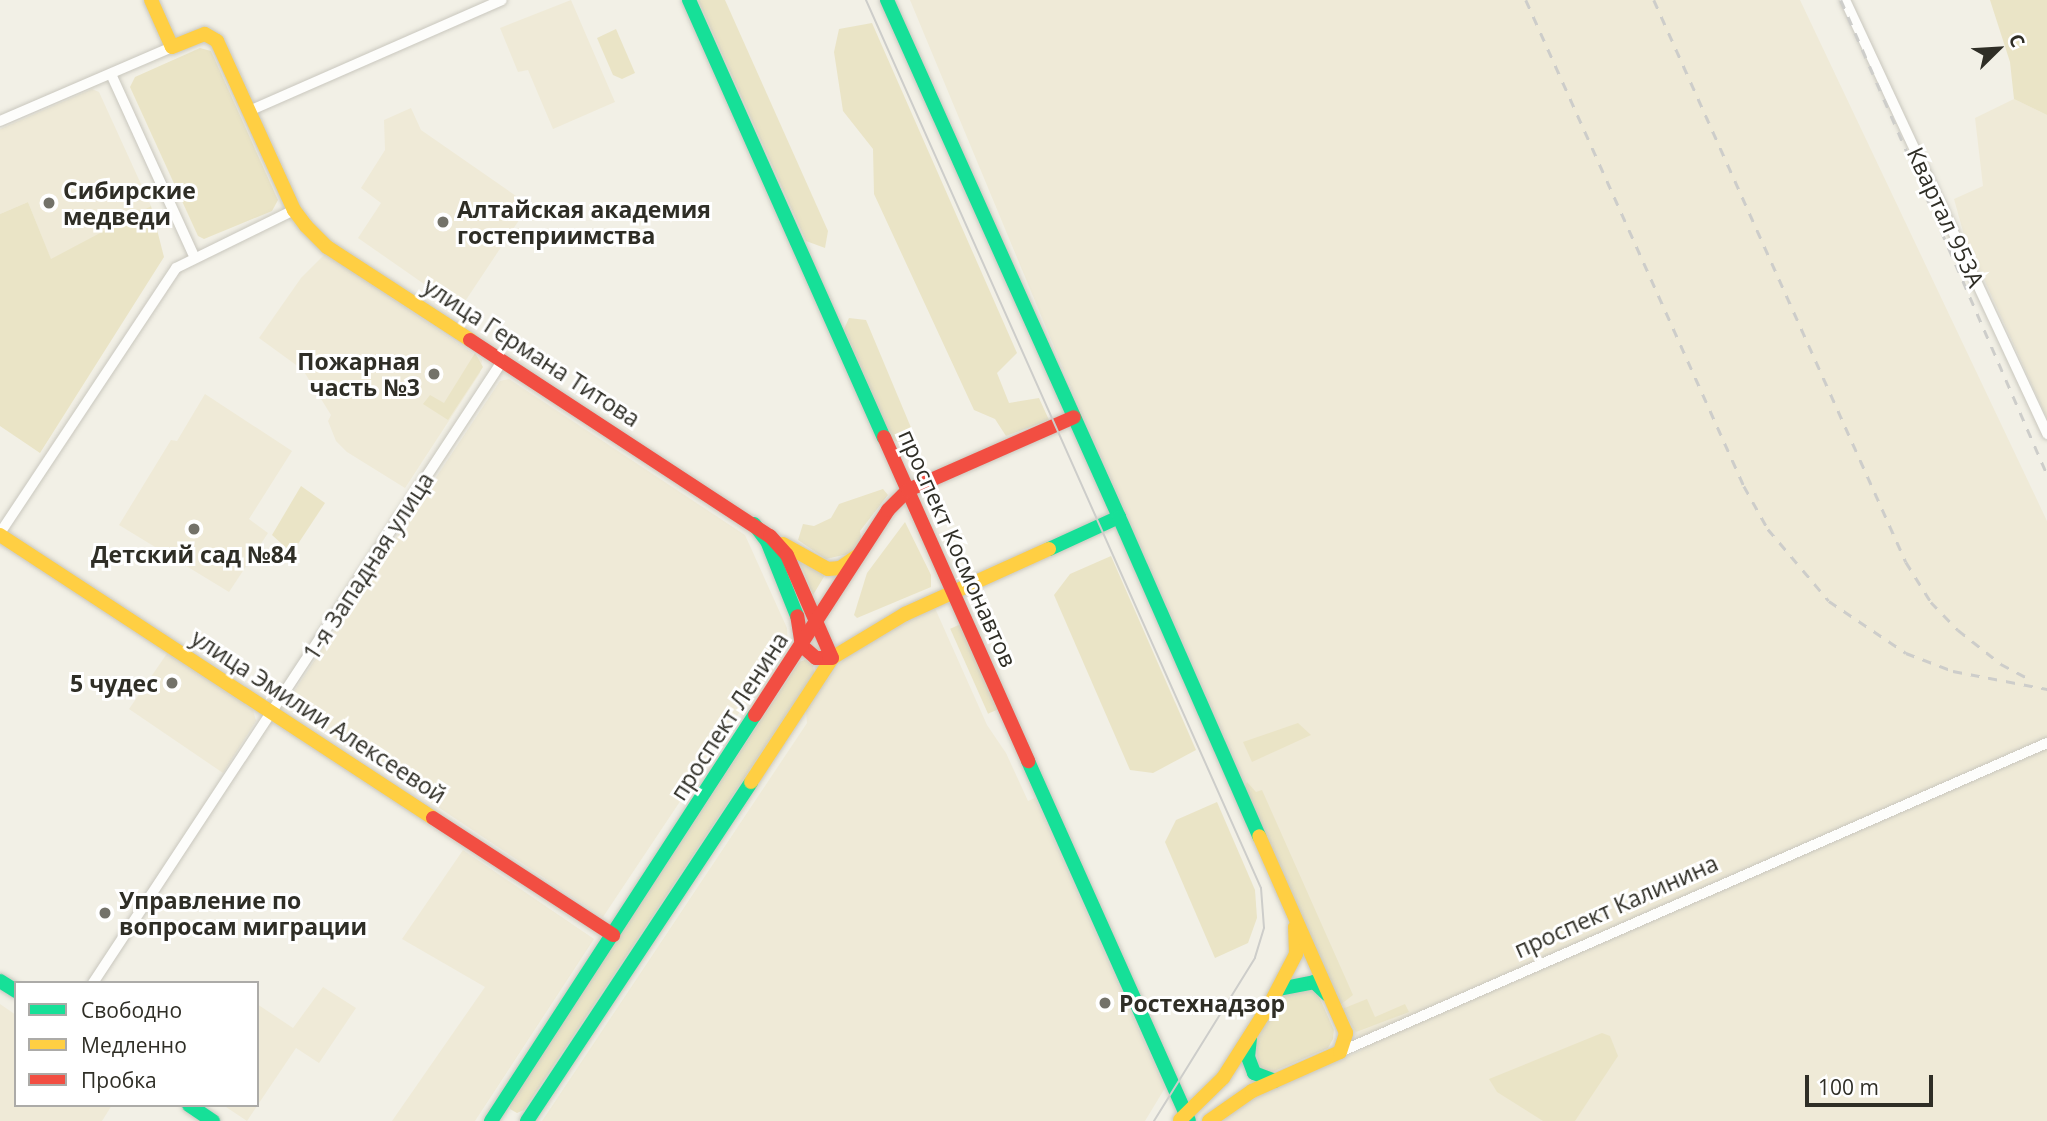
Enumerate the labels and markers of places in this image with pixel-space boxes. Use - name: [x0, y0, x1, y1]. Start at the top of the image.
- place label: Сибирские медведи: [63, 176, 196, 230]
- marker: Сибирские медведи: [41, 195, 57, 211]
- place label: Алтайская академия гостеприимства: [457, 195, 711, 249]
- marker: Алтайская академия гостеприимства: [435, 214, 451, 230]
- place label: Пожарная часть №3: [297, 347, 420, 401]
- marker: Пожарная часть №3: [426, 366, 442, 382]
- marker: Детский сад №84: [186, 521, 202, 537]
- place label: Детский сад №84: [91, 540, 297, 568]
- place label: 5 чудес: [70, 669, 158, 697]
- marker: 5 чудес: [164, 675, 180, 691]
- place label: Управление по вопросам миграции: [119, 886, 367, 940]
- marker: Управление по вопросам миграции: [97, 905, 113, 921]
- place label: Ростехнадзор: [1119, 989, 1285, 1017]
- marker: Ростехнадзор: [1097, 995, 1113, 1011]

